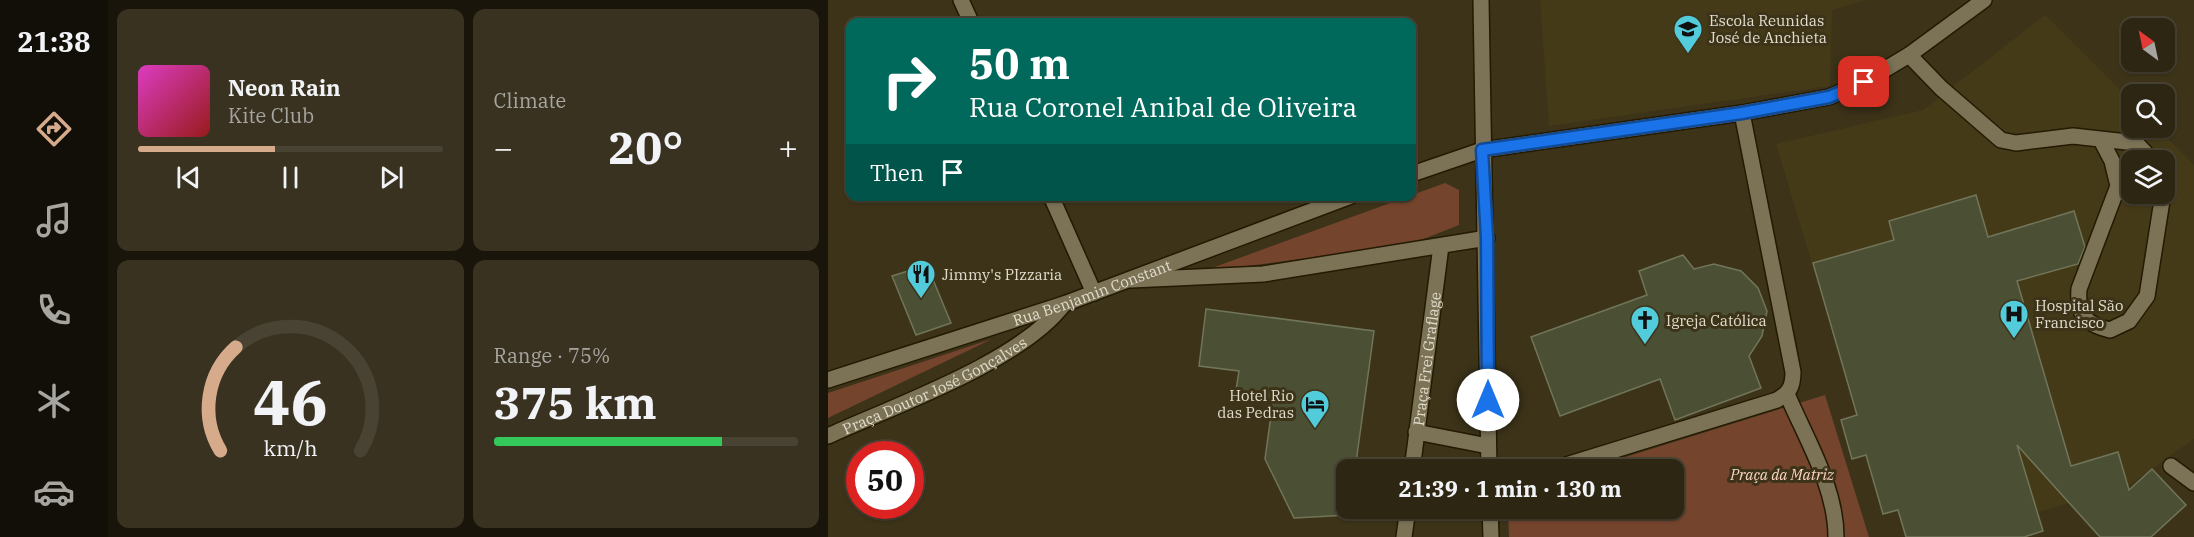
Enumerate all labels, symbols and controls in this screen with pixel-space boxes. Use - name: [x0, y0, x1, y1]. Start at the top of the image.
- place label: Escola Reunidas José de Anchieta: [1709, 11, 1827, 47]
- school or university icon: Escola Reunidas José de Anchieta: [1672, 13, 1704, 55]
- north arrow: [2121, 18, 2175, 72]
- map controls: [2121, 18, 2175, 204]
- text: 21:38: [18, 24, 90, 59]
- text: 50 m: [969, 36, 1070, 91]
- icon: right: [870, 42, 948, 120]
- pin: [1838, 56, 1889, 107]
- icon: arrive: [1847, 65, 1880, 98]
- text: Neon Rain: [228, 73, 341, 102]
- button: search: [2121, 84, 2175, 138]
- text: Climate: [494, 87, 566, 114]
- text: Rua Coronel Anibal de Oliveira: [969, 89, 1357, 124]
- text: Kite Club: [228, 102, 314, 129]
- icon: directions: [33, 108, 75, 150]
- text: 20°: [608, 118, 683, 176]
- text: −: [494, 126, 513, 169]
- text: +: [778, 126, 798, 169]
- button: layers: [2121, 150, 2175, 204]
- icon: arrive: [936, 156, 969, 189]
- text: Then: [870, 158, 924, 187]
- icon: previous: [172, 161, 205, 194]
- icon: pause: [274, 161, 307, 194]
- icon: next: [375, 161, 408, 194]
- icon: music: [33, 199, 75, 241]
- street label: Rua Benjamin Constant: [1010, 255, 1174, 329]
- restaurant icon: Jimmy's PIzzaria: [905, 258, 937, 300]
- place label: Jimmy's PIzzaria: [942, 265, 1062, 284]
- icon: phone: [33, 289, 75, 331]
- street label: Praça Frei Graflage: [1408, 291, 1444, 427]
- place label: Hospital São Francisco: [2035, 296, 2123, 332]
- hospital icon: Hospital São Francisco: [1998, 298, 2030, 340]
- church icon: Igreja Católica: [1629, 304, 1661, 346]
- place label: Igreja Católica: [1666, 311, 1767, 330]
- street label: Praça Doutor José Gonçalves: [839, 332, 1030, 438]
- text: Range · 75%: [494, 342, 610, 369]
- text: 46: [253, 361, 328, 442]
- position arrow: [1456, 368, 1520, 432]
- text: 375 km: [494, 373, 657, 431]
- icon: climate: [33, 380, 75, 422]
- place label: Hotel Rio das Pedras: [1217, 386, 1294, 422]
- hotel icon: Hotel Rio das Pedras: [1299, 388, 1331, 430]
- text: km/h: [263, 434, 317, 462]
- speed limit sign: 50: [846, 441, 924, 519]
- park label: Praça da Matriz: [1729, 465, 1834, 484]
- icon: car: [33, 471, 75, 513]
- text: 21:39 · 1 min · 130 m: [1398, 474, 1622, 503]

